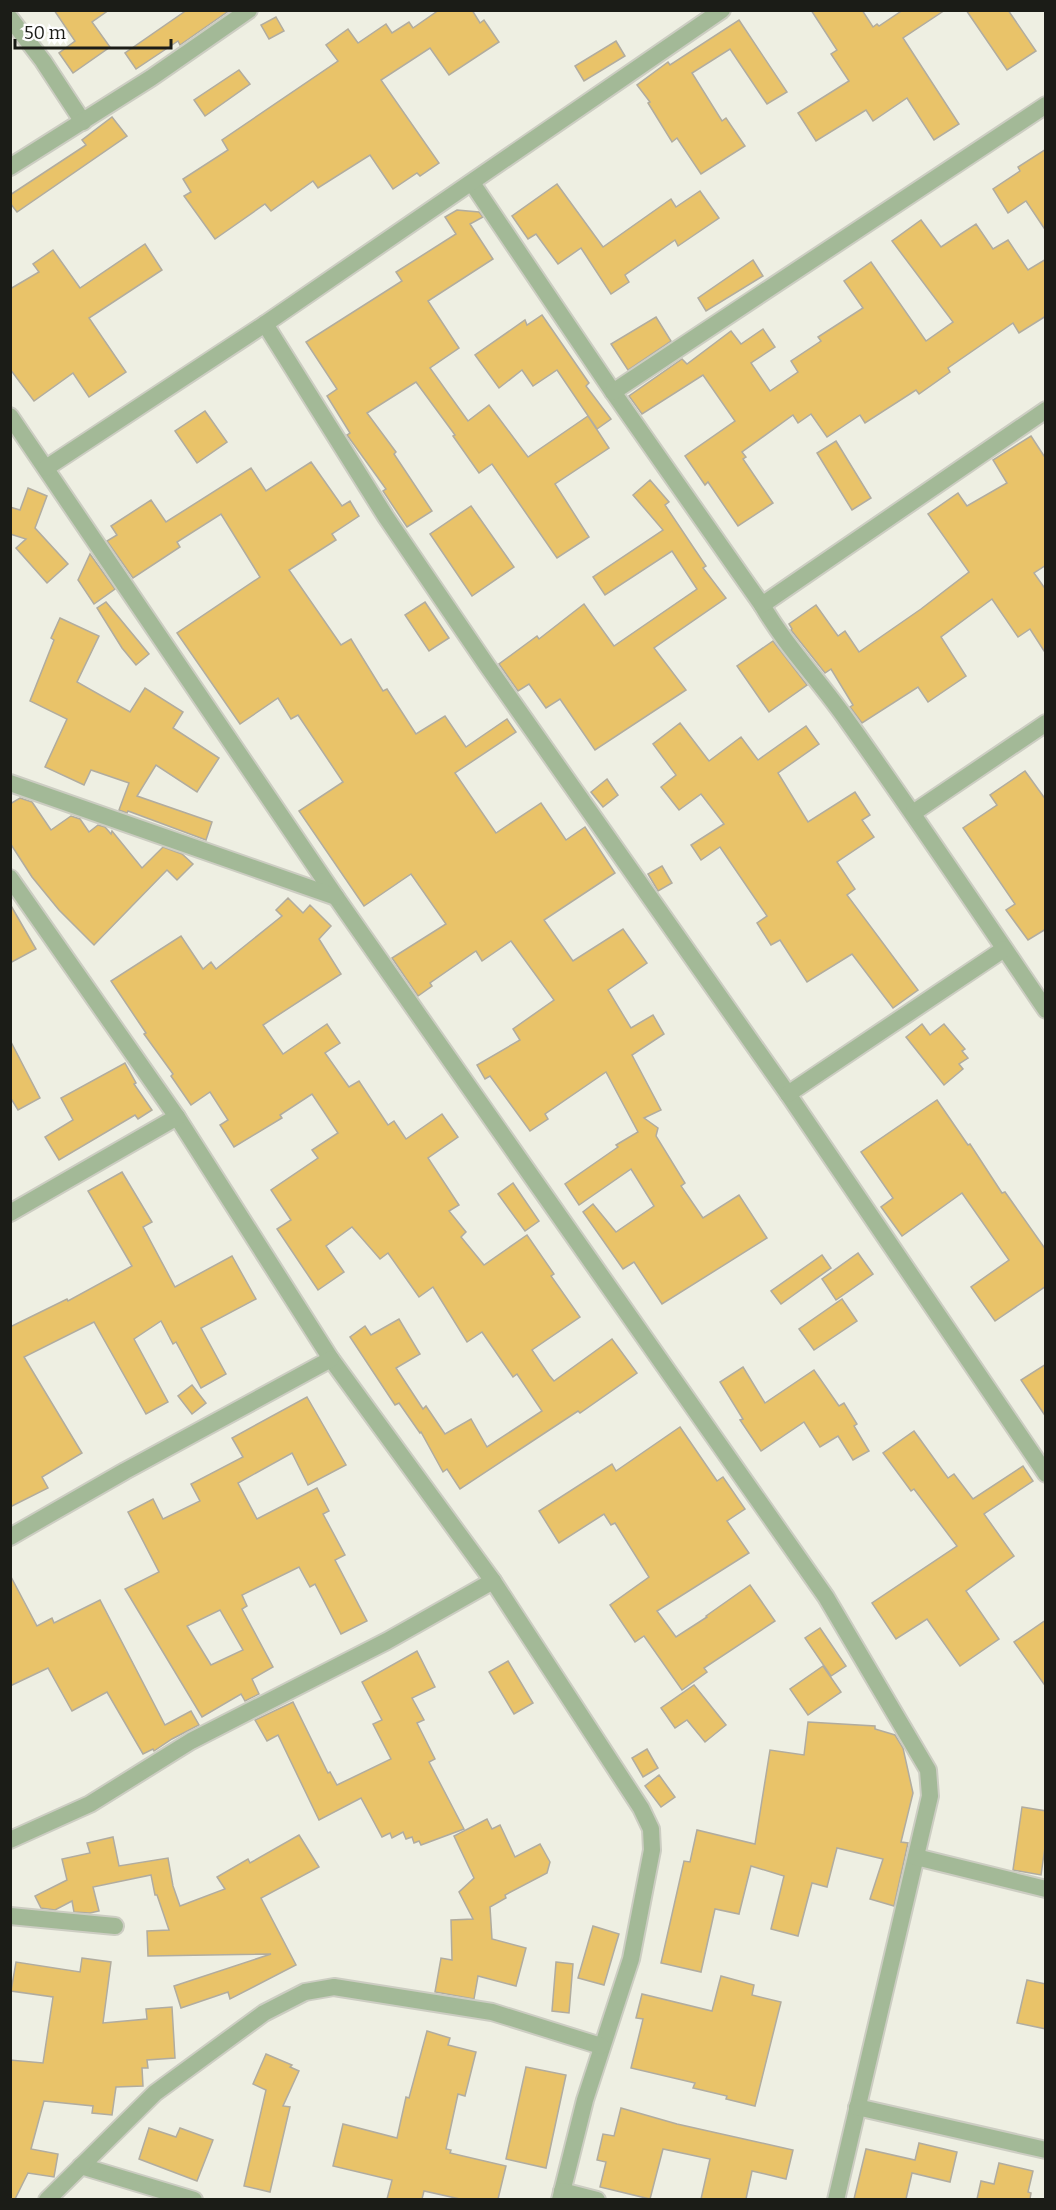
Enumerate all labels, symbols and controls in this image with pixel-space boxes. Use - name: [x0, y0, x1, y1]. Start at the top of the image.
- scale bar: [15, 12, 171, 50]
- text: 50 m: [24, 22, 66, 44]

